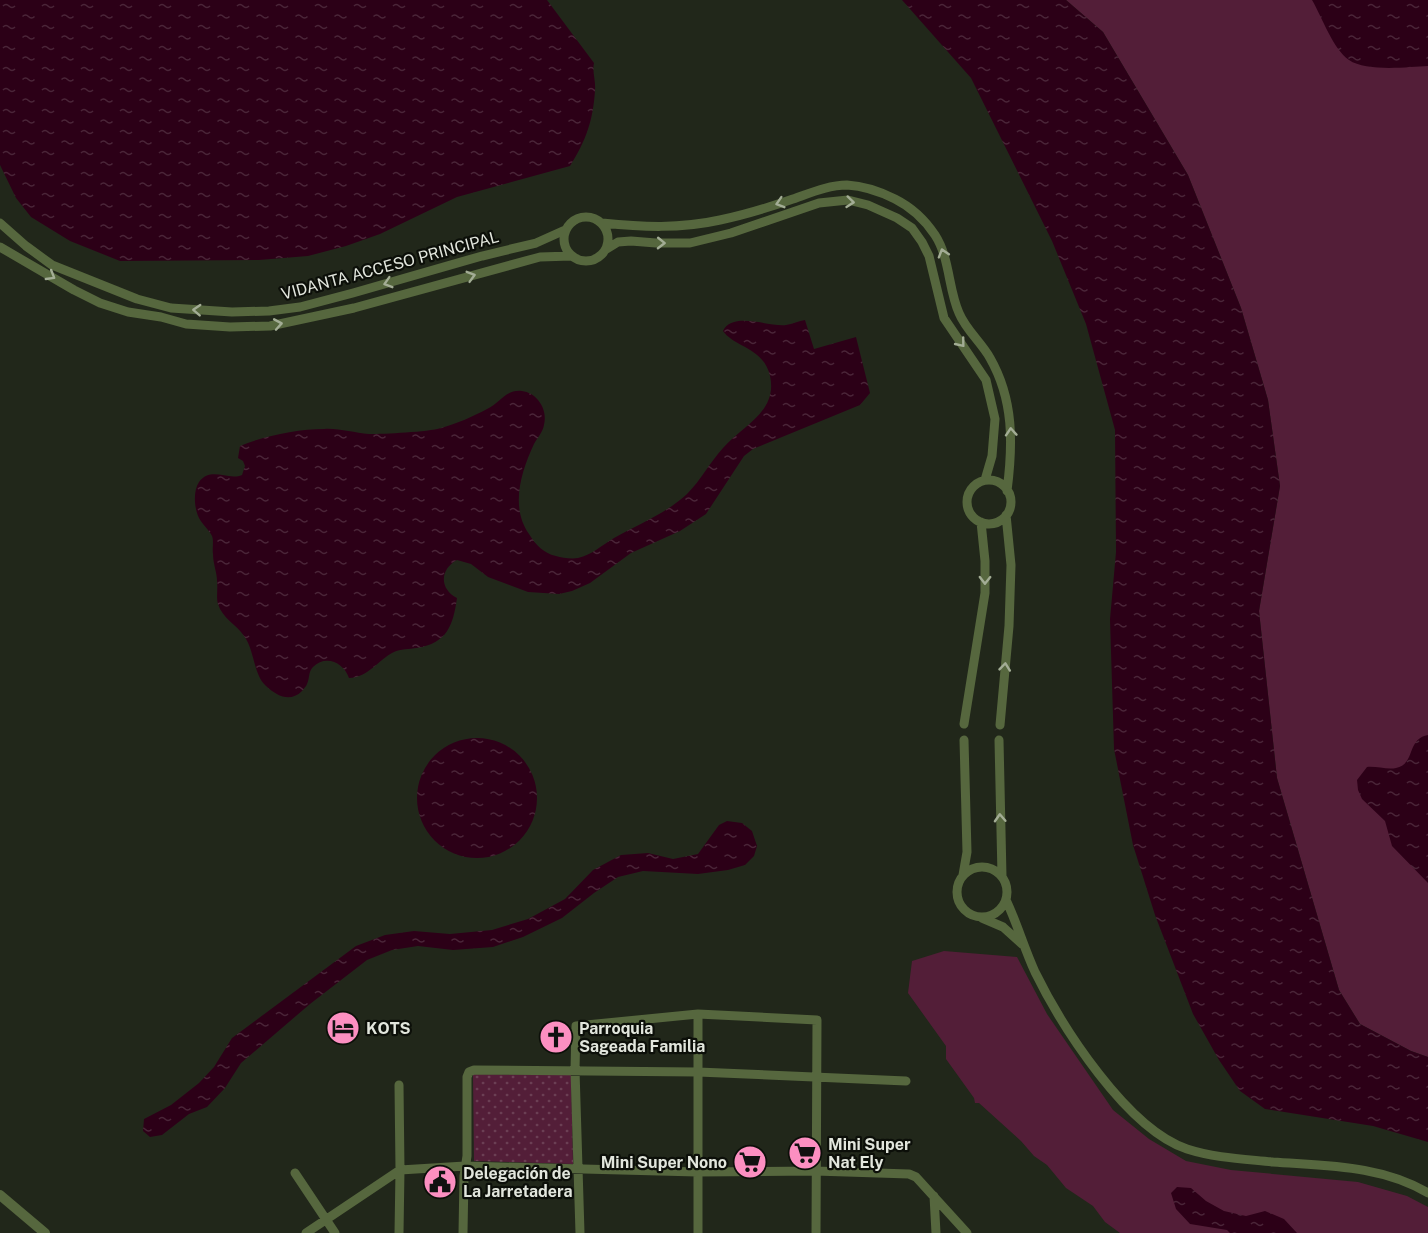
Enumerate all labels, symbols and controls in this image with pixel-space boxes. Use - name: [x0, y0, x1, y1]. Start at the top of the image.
- one-way arrow: [845, 195, 855, 208]
- one-way arrow: [775, 196, 786, 208]
- street label: VIDANTA ACCESO PRINCIPAL: [279, 227, 501, 304]
- one-way arrow: [657, 237, 666, 249]
- one-way arrow: [938, 249, 950, 259]
- one-way arrow: [44, 269, 55, 281]
- one-way arrow: [465, 271, 476, 283]
- one-way arrow: [383, 276, 394, 288]
- one-way arrow: [192, 303, 201, 316]
- one-way arrow: [272, 318, 282, 331]
- one-way arrow: [953, 336, 964, 347]
- one-way arrow: [1005, 428, 1018, 437]
- one-way arrow: [979, 576, 991, 585]
- one-way arrow: [998, 663, 1010, 672]
- one-way arrow: [994, 813, 1007, 822]
- hotel icon: KOTS: [325, 1010, 361, 1046]
- place label: KOTS: [366, 1019, 411, 1038]
- church icon: Parroquia Sageada Familia: [538, 1019, 574, 1055]
- place label: Parroquia Sageada Familia: [579, 1019, 705, 1056]
- supermarket icon: Mini Super Nat Ely: [787, 1135, 823, 1171]
- place label: Mini Super Nat Ely: [828, 1135, 911, 1172]
- supermarket icon: Mini Super Nono: [732, 1144, 768, 1180]
- place label: Mini Super Nono: [601, 1153, 727, 1172]
- public building icon: Delegación de La Jarretadera: [422, 1164, 458, 1200]
- place label: Delegación de La Jarretadera: [463, 1164, 573, 1201]

